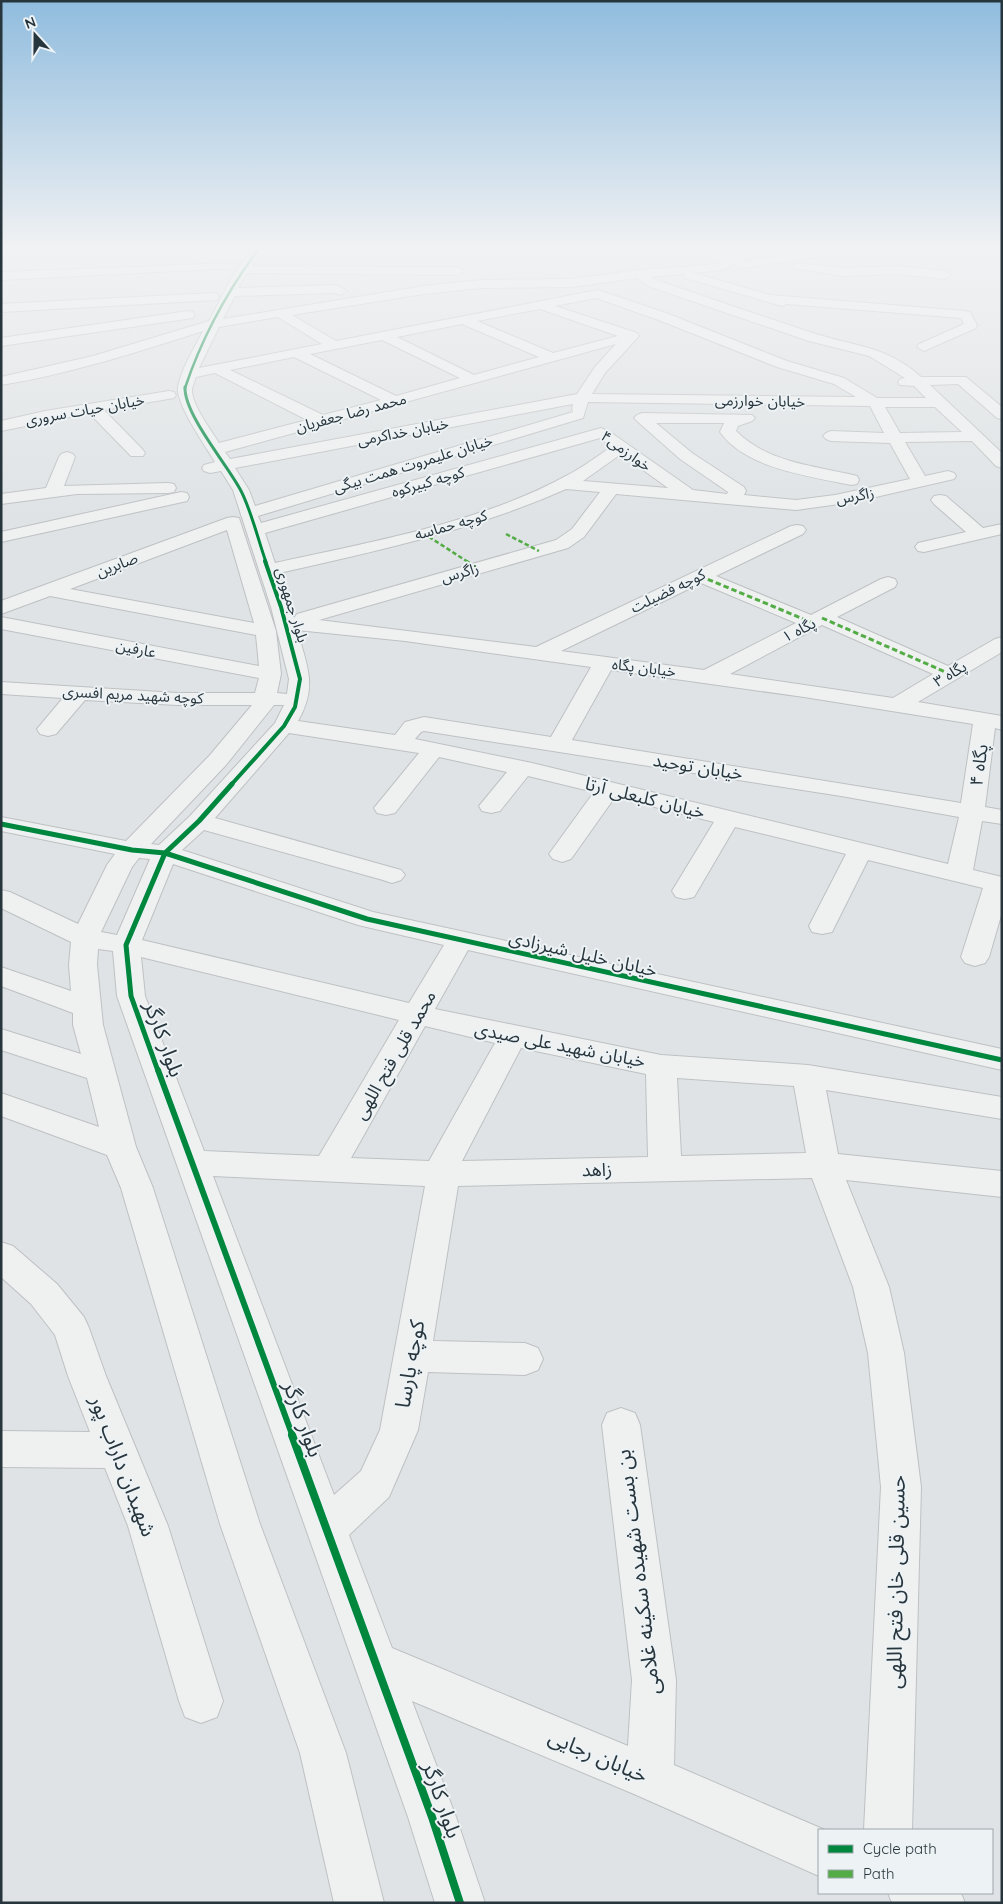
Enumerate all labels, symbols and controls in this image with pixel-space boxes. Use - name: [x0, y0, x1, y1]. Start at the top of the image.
- north arrow: [10, 10, 60, 60]
- text: N: [22, 13, 38, 33]
- street label: محمد رضا جعفریان: [293, 389, 408, 436]
- street label: خیابان حیات سروری: [24, 390, 146, 429]
- street label: خیابان خوارزمی: [715, 390, 806, 411]
- street label: خیابان خداکرمی: [356, 413, 450, 450]
- street label: خوارزمی۴: [597, 426, 655, 475]
- street label: خیابان علیمروت همت بیگی: [331, 430, 495, 497]
- street label: کوچه کبیرکوه: [389, 462, 468, 502]
- street label: زاگرس: [834, 483, 876, 508]
- street label: کوچه حماسه: [412, 505, 490, 545]
- street label: صابرین: [93, 548, 140, 581]
- street label: زاگرس: [439, 558, 481, 587]
- street label: کوچه فضیلت: [627, 564, 709, 618]
- street label: بلوار جمهوری: [272, 565, 313, 645]
- street label: پگاه ۱: [779, 613, 819, 647]
- street label: عارفین: [115, 635, 158, 662]
- street label: خیابان پگاه: [611, 654, 677, 682]
- street label: پگاه ۳: [930, 657, 970, 692]
- street label: کوچه شهید مریم افسری: [62, 681, 205, 710]
- street label: پگاه ۴: [964, 742, 993, 787]
- street label: خیابان توحید: [652, 748, 745, 785]
- street label: خیابان کلبعلی آرتا: [583, 772, 707, 824]
- street label: خیابان خلیل شیرزادی: [507, 925, 659, 982]
- street label: محمد قلی فتح اللهی: [348, 986, 443, 1125]
- street label: بلوار کارگر: [139, 996, 191, 1080]
- street label: خیابان شهید علی صیدی: [473, 1017, 647, 1072]
- street label: زاهد: [582, 1158, 612, 1181]
- street label: کوچه پارسا: [388, 1317, 431, 1410]
- street label: بلوار کارگر: [278, 1376, 330, 1460]
- street label: شهیدان داراب پور: [84, 1391, 163, 1540]
- street label: بن بست شهیده سکینه غلامی: [609, 1448, 665, 1696]
- street label: حسین قلی خان فتح اللهی: [880, 1475, 913, 1689]
- street label: خیابان رجایی: [545, 1723, 652, 1788]
- street label: بلوار کارگر: [417, 1757, 468, 1841]
- legend: [818, 1829, 993, 1894]
- text: Cycle path: [863, 1839, 937, 1858]
- text: Path: [863, 1864, 895, 1883]

